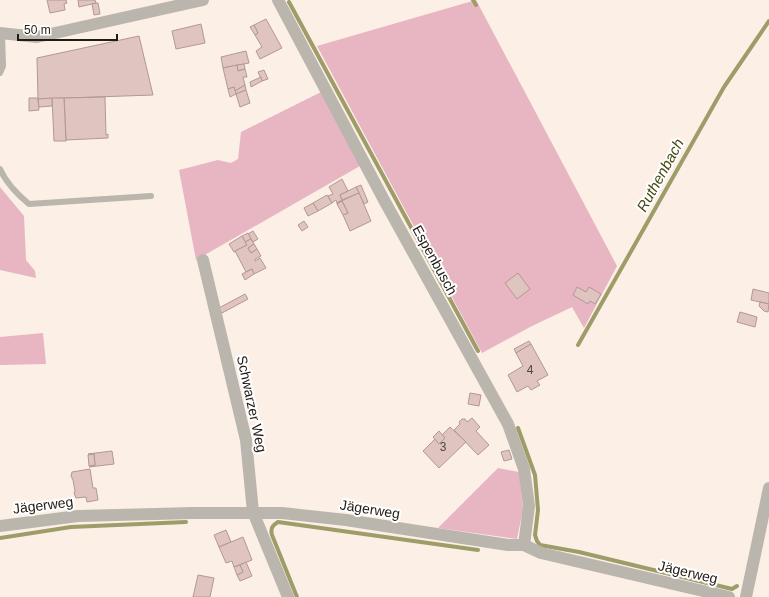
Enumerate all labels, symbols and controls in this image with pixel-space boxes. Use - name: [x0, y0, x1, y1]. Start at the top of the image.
- scale bar: [18, 16, 117, 42]
- text: 50 m: [24, 23, 51, 37]
- water label: Ruthenbach: [633, 135, 687, 215]
- street label: Espenbusch: [409, 222, 461, 298]
- street label: Schwarzer Weg: [234, 354, 270, 454]
- house number: 4: [527, 363, 534, 377]
- house number: 3: [440, 440, 447, 454]
- street label: Jägerweg: [12, 493, 74, 517]
- street label: Jägerweg: [339, 496, 401, 522]
- street label: Jägerweg: [657, 557, 719, 587]

